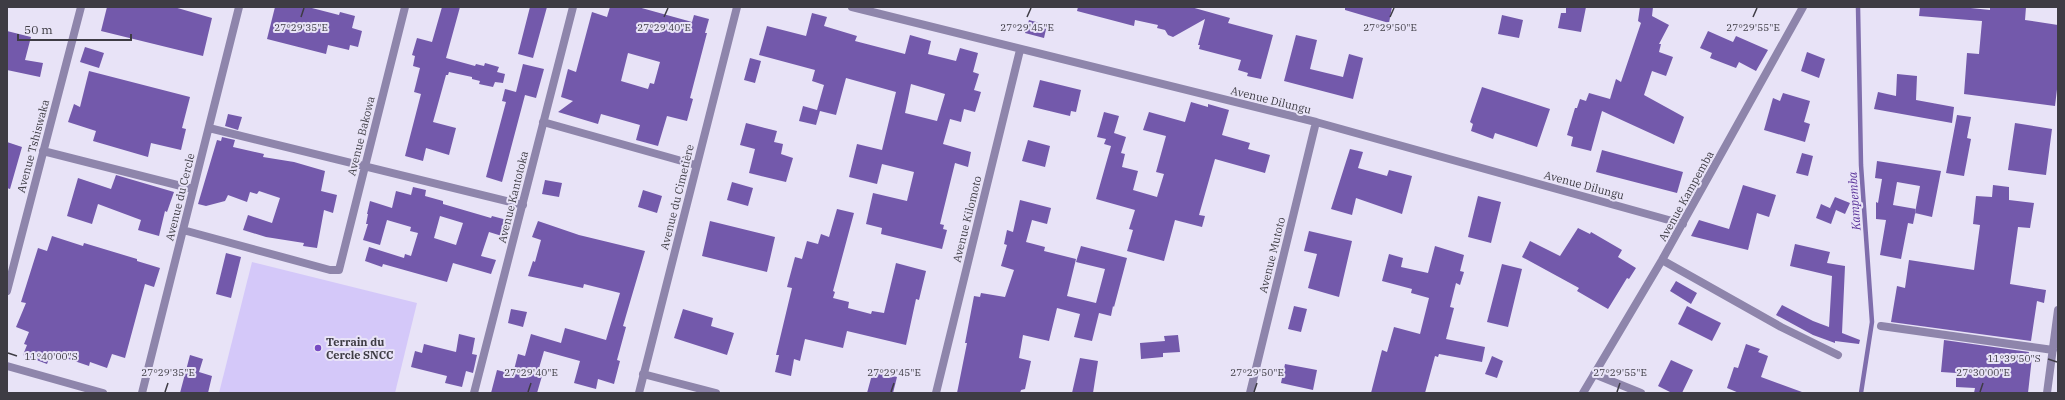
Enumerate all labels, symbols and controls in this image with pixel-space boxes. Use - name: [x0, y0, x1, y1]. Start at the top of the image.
- scale bar: [18, 16, 131, 42]
- text: 27°29'35"E: [274, 21, 328, 34]
- text: 27°29'40"E: [637, 21, 691, 34]
- text: 27°29'45"E: [1000, 21, 1054, 34]
- text: 27°29'50"E: [1363, 21, 1417, 34]
- text: 27°29'55"E: [1726, 21, 1780, 34]
- text: 50 m: [24, 22, 53, 37]
- street label: Avenue Dilungu: [1229, 83, 1313, 117]
- street label: Avenue Bakowa: [344, 95, 378, 177]
- street label: Avenue Tshiswaka: [14, 98, 52, 194]
- street label: Avenue du Cimetière: [657, 143, 697, 251]
- street label: Avenue Kampemba: [1655, 148, 1717, 244]
- street label: Avenue Kantotoka: [495, 149, 531, 245]
- street label: Avenue du Cercle: [162, 152, 198, 242]
- street label: Avenue Dilungu: [1542, 168, 1626, 202]
- water label: Kampemba: [1844, 171, 1864, 232]
- street label: Avenue Kilomoto: [949, 174, 985, 264]
- street label: Avenue Mutoto: [1256, 216, 1288, 294]
- place label: Terrain du Cercle SNCC: [326, 335, 393, 362]
- marker: Terrain du Cercle SNCC: [313, 343, 323, 353]
- text: 11°40'00"S: [24, 350, 78, 363]
- text: 11°39'50"S: [1987, 352, 2041, 365]
- text: 27°29'35"E: [141, 366, 195, 379]
- text: 27°29'40"E: [504, 366, 558, 379]
- text: 27°29'45"E: [867, 366, 921, 379]
- text: 27°29'50"E: [1230, 366, 1284, 379]
- text: 27°29'55"E: [1593, 366, 1647, 379]
- text: 27°30'00"E: [1956, 366, 2010, 379]

